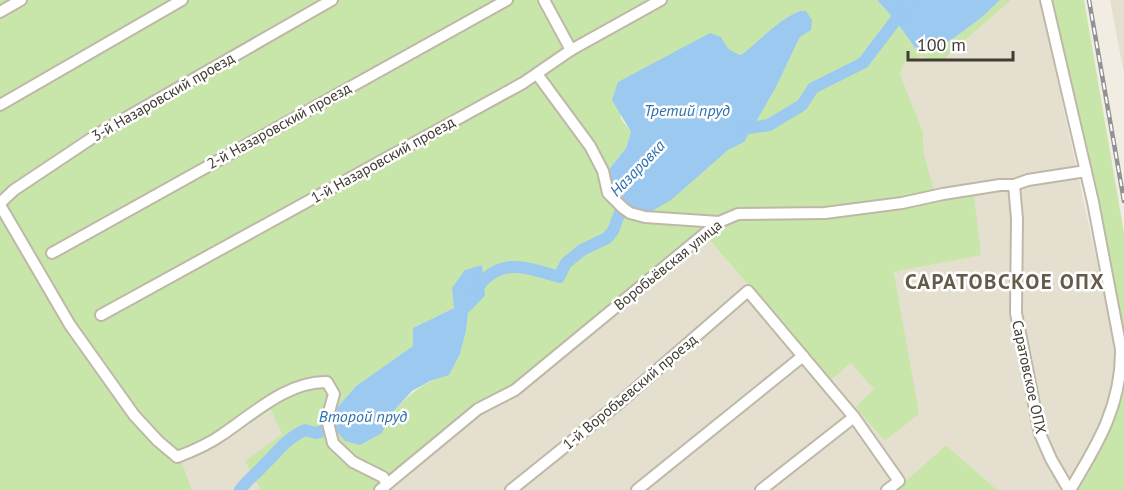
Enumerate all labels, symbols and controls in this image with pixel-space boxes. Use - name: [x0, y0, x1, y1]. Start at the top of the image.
- scale bar: [908, 24, 1013, 62]
- text: 100 m: [917, 33, 966, 56]
- street label: 3-й Назаровский проезд: [88, 48, 238, 145]
- street label: 2-й Назаровский проезд: [203, 78, 354, 173]
- water label: Третий пруд: [644, 100, 730, 120]
- street label: 1-й Назаровский проезд: [307, 112, 458, 207]
- water label: Назаровка: [605, 135, 669, 200]
- street label: Воробьёвская улица: [610, 215, 726, 314]
- district label: САРАТОВСКОЕ ОПХ: [905, 268, 1105, 295]
- street label: Саратовское ОПХ: [1008, 318, 1051, 435]
- street label: 1-й Воробъевский проезд: [559, 330, 701, 453]
- water label: Второй пруд: [319, 406, 407, 426]

